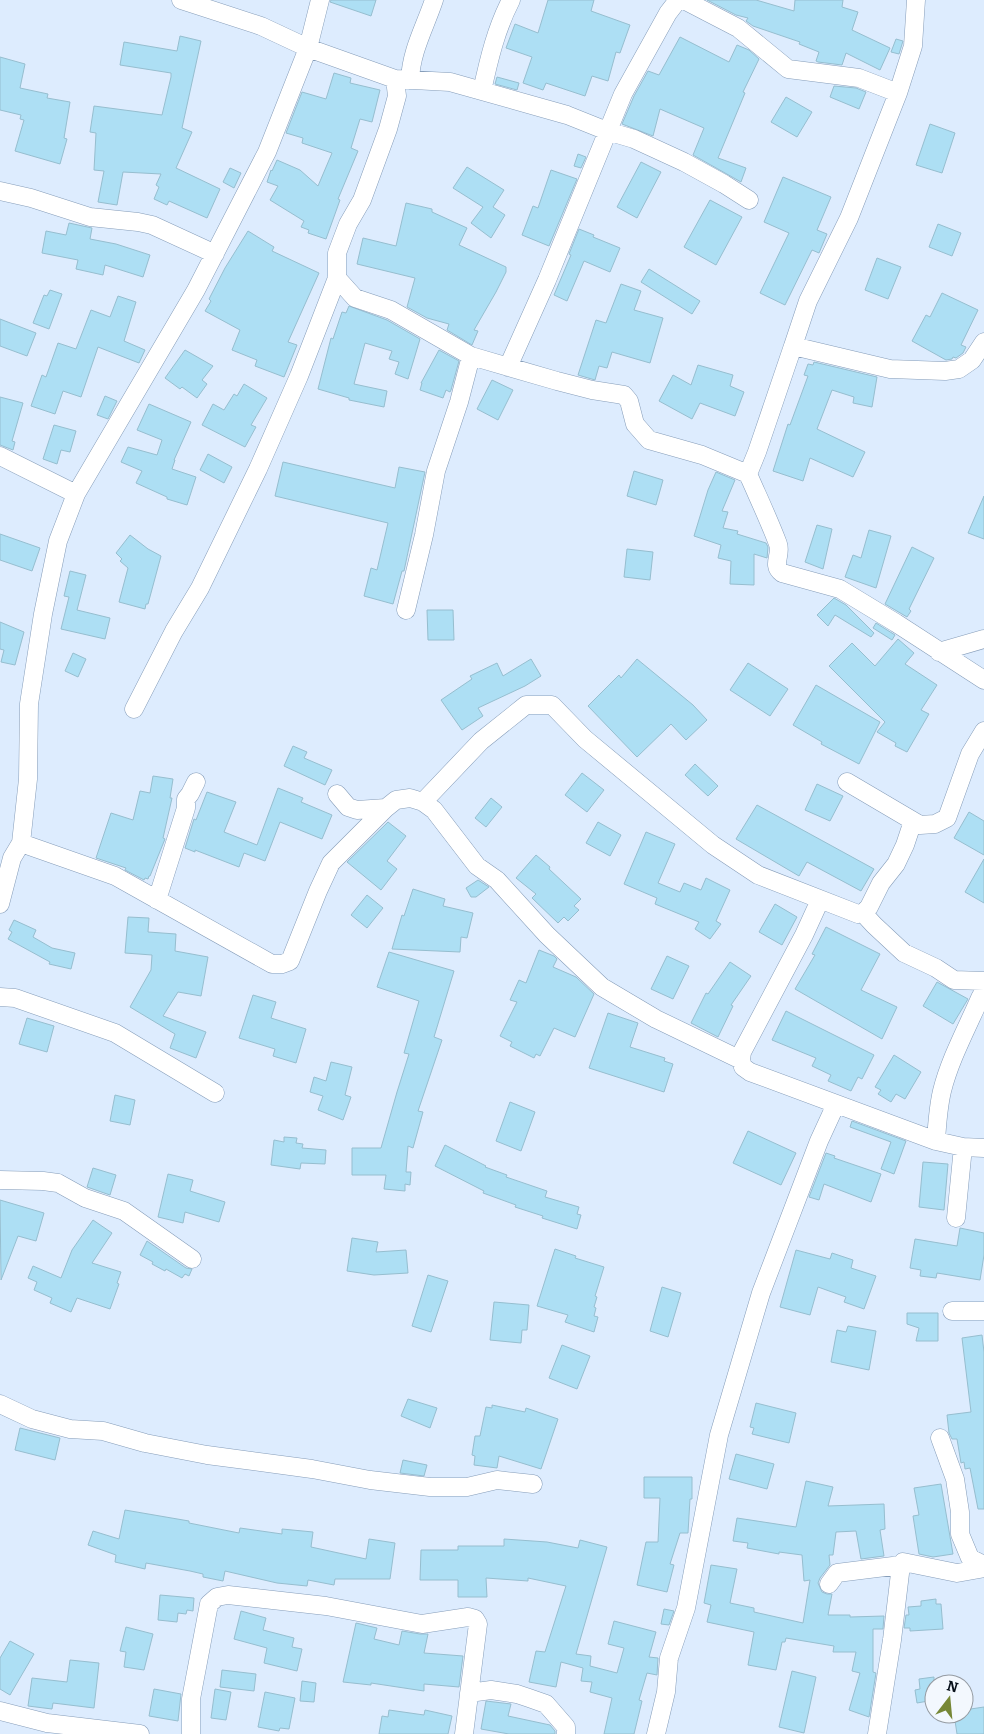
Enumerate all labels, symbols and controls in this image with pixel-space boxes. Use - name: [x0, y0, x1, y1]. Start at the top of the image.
- north arrow: [924, 1674, 974, 1724]
- text: N: [945, 1677, 960, 1697]

